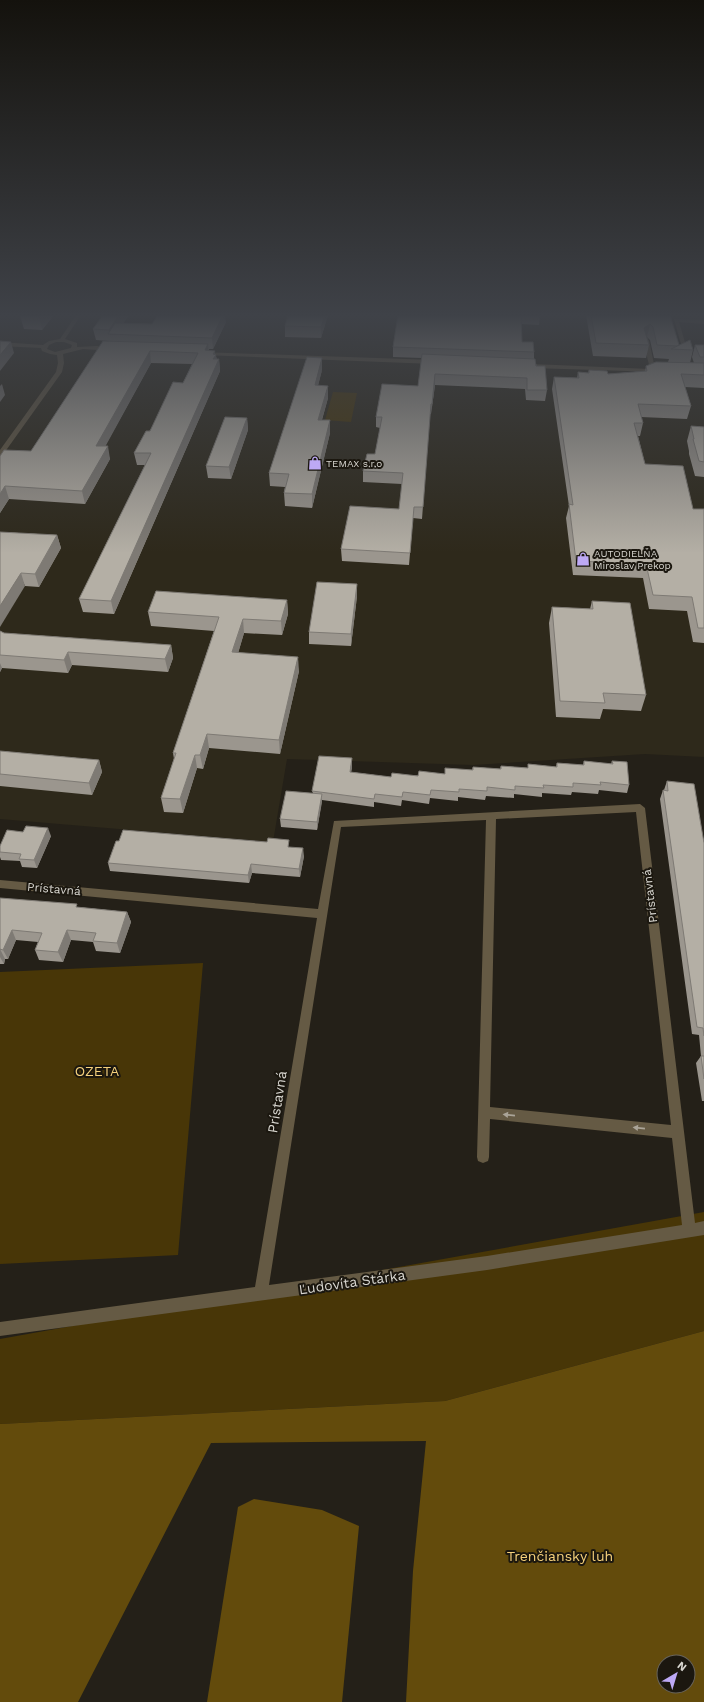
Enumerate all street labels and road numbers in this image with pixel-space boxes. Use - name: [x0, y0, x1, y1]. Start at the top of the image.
- street label: Prístavná: [640, 868, 660, 924]
- street label: Prístavná: [27, 880, 82, 898]
- street label: Prístavná: [264, 1070, 290, 1134]
- street label: Ľudovíta Stárka: [298, 1267, 406, 1297]

